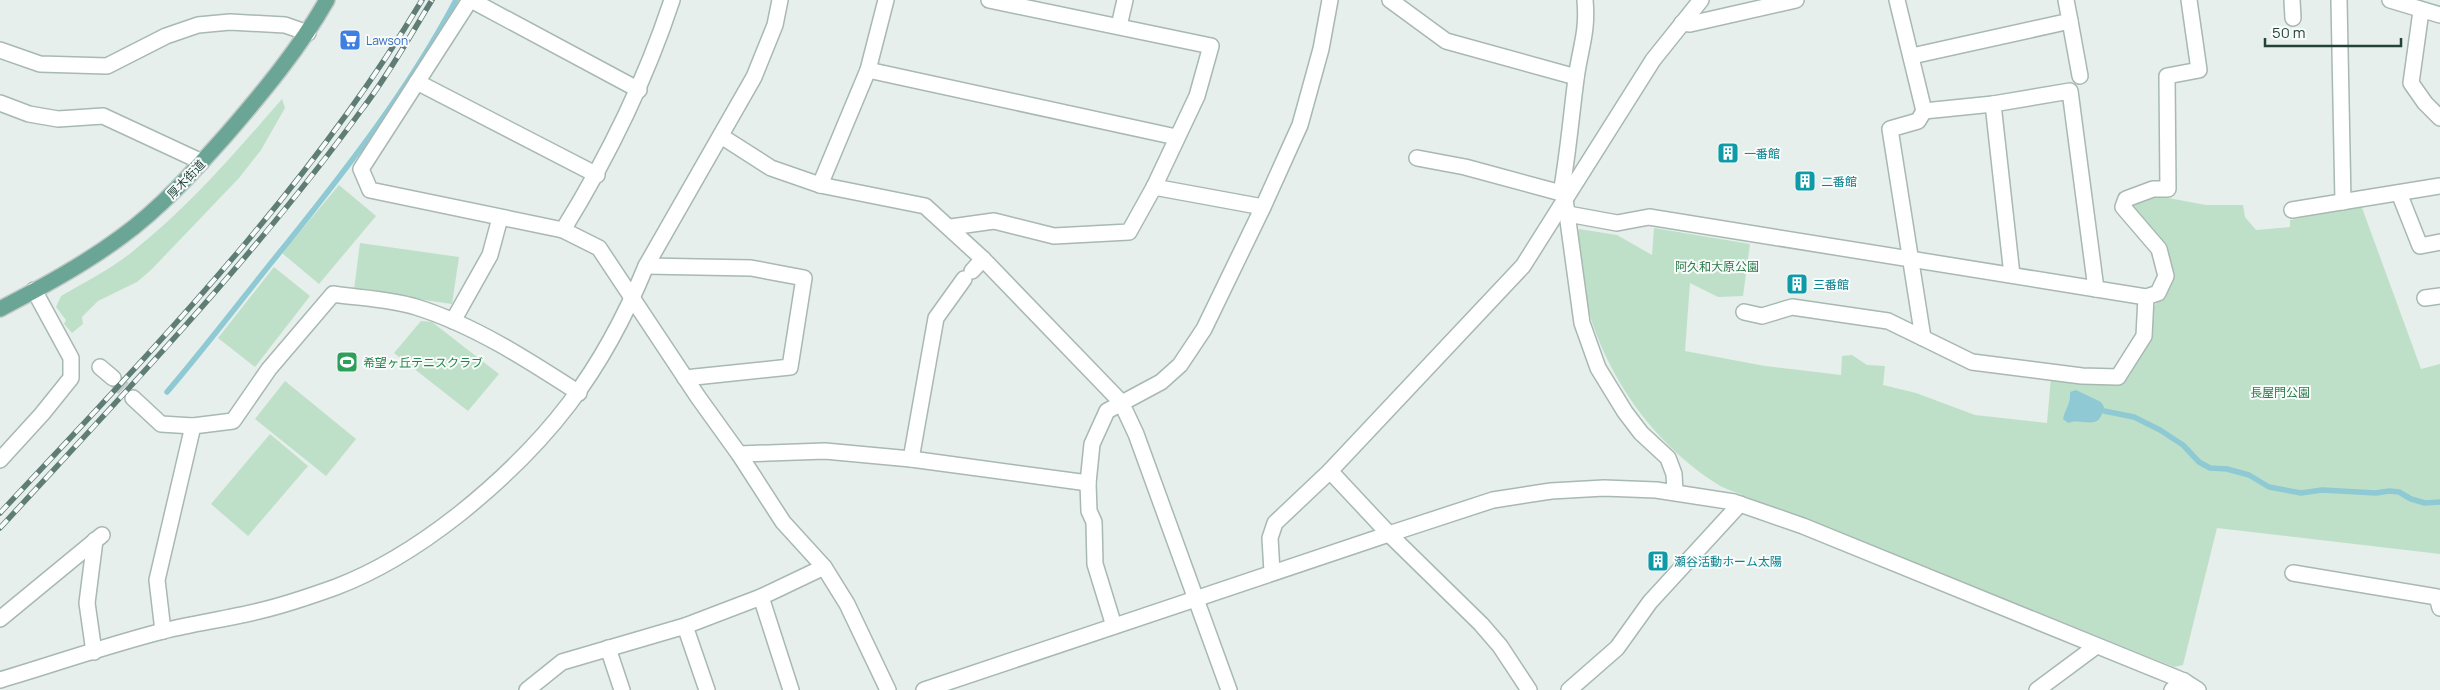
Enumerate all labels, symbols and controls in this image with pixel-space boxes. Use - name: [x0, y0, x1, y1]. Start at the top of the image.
- scale bar: [2265, 15, 2401, 47]
- text: 50 m: [2272, 22, 2306, 43]
- supermarket icon: Lawson: [338, 28, 362, 52]
- place label: Lawson: [366, 32, 408, 49]
- building icon: 一番館: [1716, 141, 1740, 165]
- place label: 一番館: [1744, 145, 1780, 162]
- street label: 厚木街道: [163, 156, 209, 202]
- building icon: 二番館: [1793, 169, 1817, 193]
- place label: 二番館: [1821, 173, 1857, 190]
- park label: 阿久和大原公園: [1675, 258, 1759, 275]
- building icon: 三番館: [1785, 272, 1809, 296]
- place label: 三番館: [1813, 276, 1849, 293]
- sports icon: 希望ヶ丘テニスクラブ: [335, 350, 359, 374]
- place label: 希望ヶ丘テニスクラブ: [363, 354, 483, 371]
- park label: 長屋門公園: [2250, 384, 2310, 401]
- building icon: 瀬谷活動ホーム太陽: [1646, 549, 1670, 573]
- place label: 瀬谷活動ホーム太陽: [1674, 553, 1782, 570]

